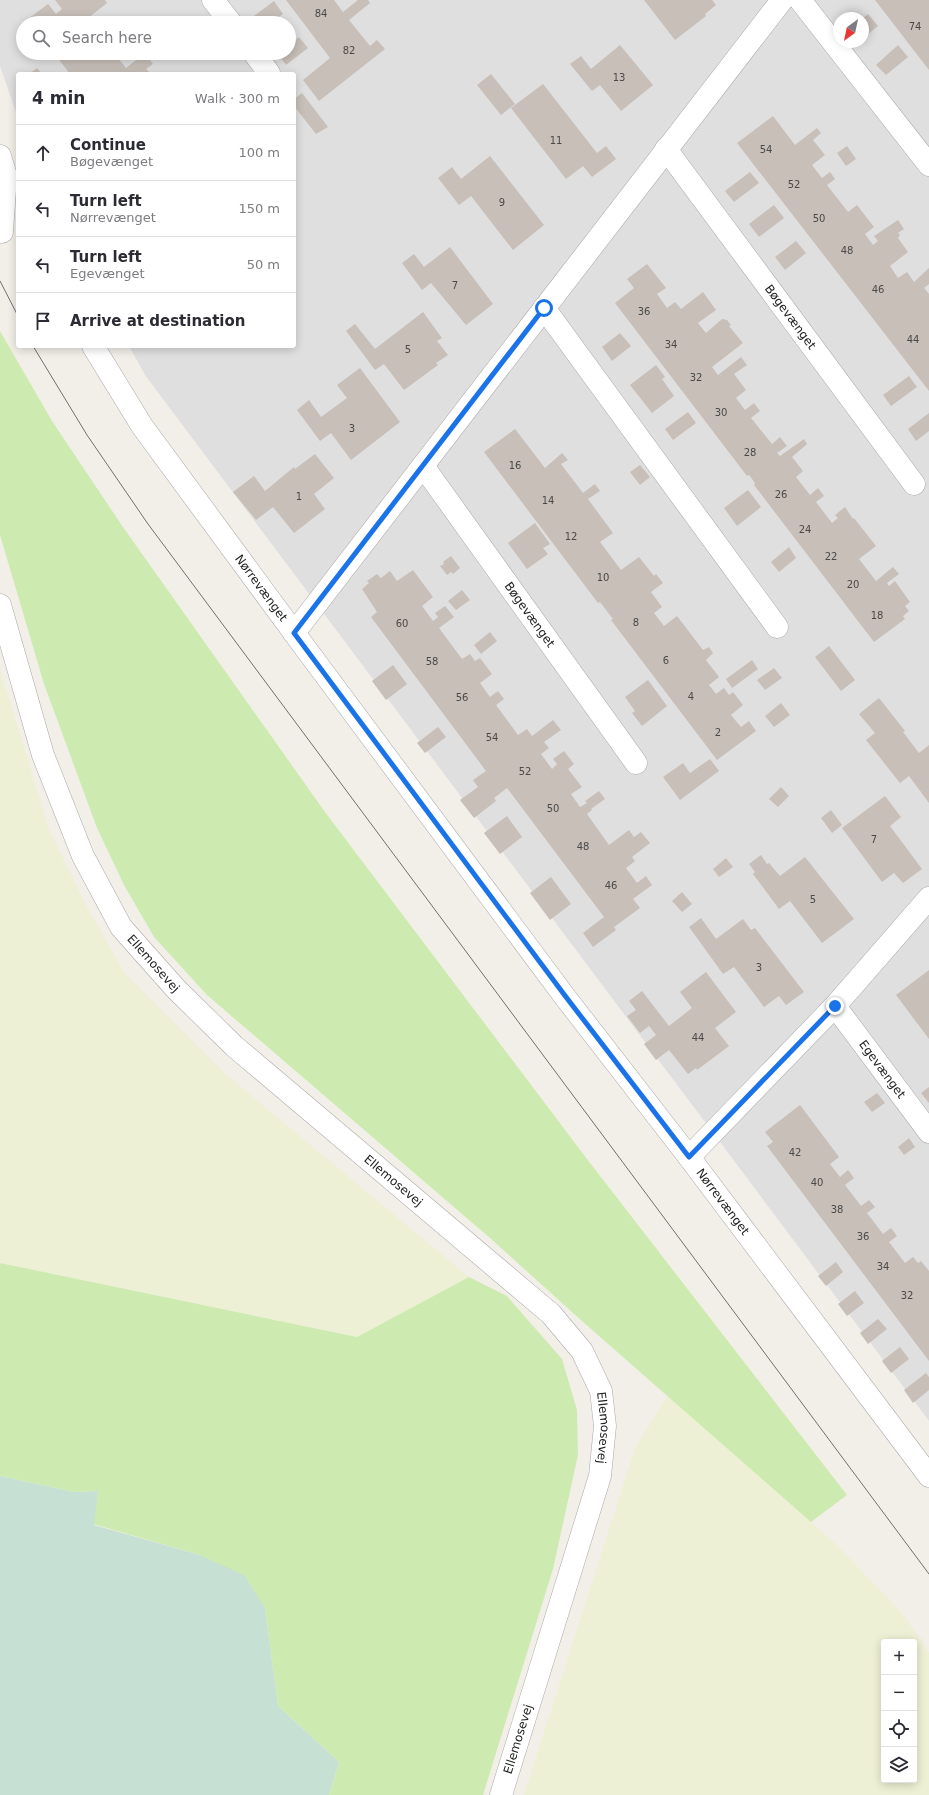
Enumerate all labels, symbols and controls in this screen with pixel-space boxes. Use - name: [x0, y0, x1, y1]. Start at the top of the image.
- house number: 84: [315, 8, 327, 19]
- north arrow: [833, 12, 869, 48]
- search box: [16, 16, 296, 60]
- house number: 74: [909, 21, 921, 32]
- icon: search: [30, 27, 52, 49]
- text: Search here: [62, 29, 152, 47]
- house number: 82: [343, 45, 355, 56]
- house number: 13: [613, 72, 625, 83]
- text: 4 min: [32, 88, 85, 108]
- text: Walk · 300 m: [195, 91, 280, 106]
- house number: 11: [550, 135, 562, 146]
- text: Continue: [70, 136, 146, 154]
- icon: ahead: [32, 142, 54, 164]
- house number: 54: [760, 144, 772, 155]
- text: 100 m: [238, 145, 280, 160]
- text: Bøgevænget: [70, 154, 153, 169]
- house number: 52: [788, 179, 800, 190]
- text: Turn left: [70, 192, 142, 210]
- house number: 9: [499, 197, 505, 208]
- icon: left: [32, 198, 54, 220]
- text: 150 m: [238, 201, 280, 216]
- text: Nørrevænget: [70, 210, 156, 225]
- house number: 50: [813, 213, 825, 224]
- house number: 48: [841, 245, 853, 256]
- text: Turn left: [70, 248, 142, 266]
- icon: left: [32, 254, 54, 276]
- text: 50 m: [247, 257, 280, 272]
- text: Egevænget: [70, 266, 145, 281]
- house number: 7: [452, 280, 458, 291]
- street label: Bøgevænget: [762, 282, 819, 352]
- house number: 46: [872, 284, 884, 295]
- route start: [535, 299, 553, 317]
- house number: 36: [638, 306, 650, 317]
- icon: arrive: [32, 310, 54, 332]
- text: Arrive at destination: [70, 312, 245, 330]
- house number: 44: [907, 334, 919, 345]
- house number: 34: [665, 339, 677, 350]
- house number: 5: [405, 344, 411, 355]
- house number: 32: [690, 372, 702, 383]
- house number: 30: [715, 407, 727, 418]
- house number: 3: [349, 423, 355, 434]
- house number: 28: [744, 447, 756, 458]
- house number: 16: [509, 460, 521, 471]
- house number: 26: [775, 489, 787, 500]
- house number: 1: [296, 491, 302, 502]
- house number: 14: [542, 495, 554, 506]
- house number: 24: [799, 524, 811, 535]
- house number: 12: [565, 531, 577, 542]
- house number: 22: [825, 551, 837, 562]
- street label: Nørrevænget: [232, 552, 291, 624]
- house number: 10: [597, 572, 609, 583]
- street label: Bøgevænget: [502, 579, 558, 650]
- house number: 20: [847, 579, 859, 590]
- house number: 18: [871, 610, 883, 621]
- house number: 8: [633, 617, 639, 628]
- house number: 60: [396, 618, 408, 629]
- house number: 6: [663, 655, 669, 666]
- house number: 58: [426, 656, 438, 667]
- house number: 4: [688, 691, 694, 702]
- house number: 56: [456, 692, 468, 703]
- house number: 2: [715, 727, 721, 738]
- house number: 54: [486, 732, 498, 743]
- house number: 52: [519, 766, 531, 777]
- house number: 50: [547, 803, 559, 814]
- house number: 7: [871, 834, 877, 845]
- house number: 48: [577, 841, 589, 852]
- house number: 46: [605, 880, 617, 891]
- house number: 5: [810, 894, 816, 905]
- street label: Ellemosevej: [124, 932, 182, 995]
- house number: 3: [756, 962, 762, 973]
- route end: [826, 997, 844, 1015]
- house number: 44: [692, 1032, 704, 1043]
- street label: Egevænget: [856, 1038, 909, 1101]
- house number: 42: [789, 1147, 801, 1158]
- street label: Ellemosevej: [361, 1152, 425, 1209]
- street label: Nørrevænget: [693, 1166, 752, 1238]
- house number: 40: [811, 1177, 823, 1188]
- house number: 38: [831, 1204, 843, 1215]
- house number: 36: [857, 1231, 869, 1242]
- house number: 34: [877, 1261, 889, 1272]
- house number: 32: [901, 1290, 913, 1301]
- street label: Ellemosevej: [594, 1391, 612, 1464]
- map controls: [881, 1639, 917, 1783]
- button: +: [881, 1639, 917, 1675]
- button: −: [881, 1675, 917, 1711]
- street label: Ellemosevej: [501, 1702, 535, 1776]
- button: locate: [881, 1711, 917, 1747]
- button: layers: [881, 1747, 917, 1783]

